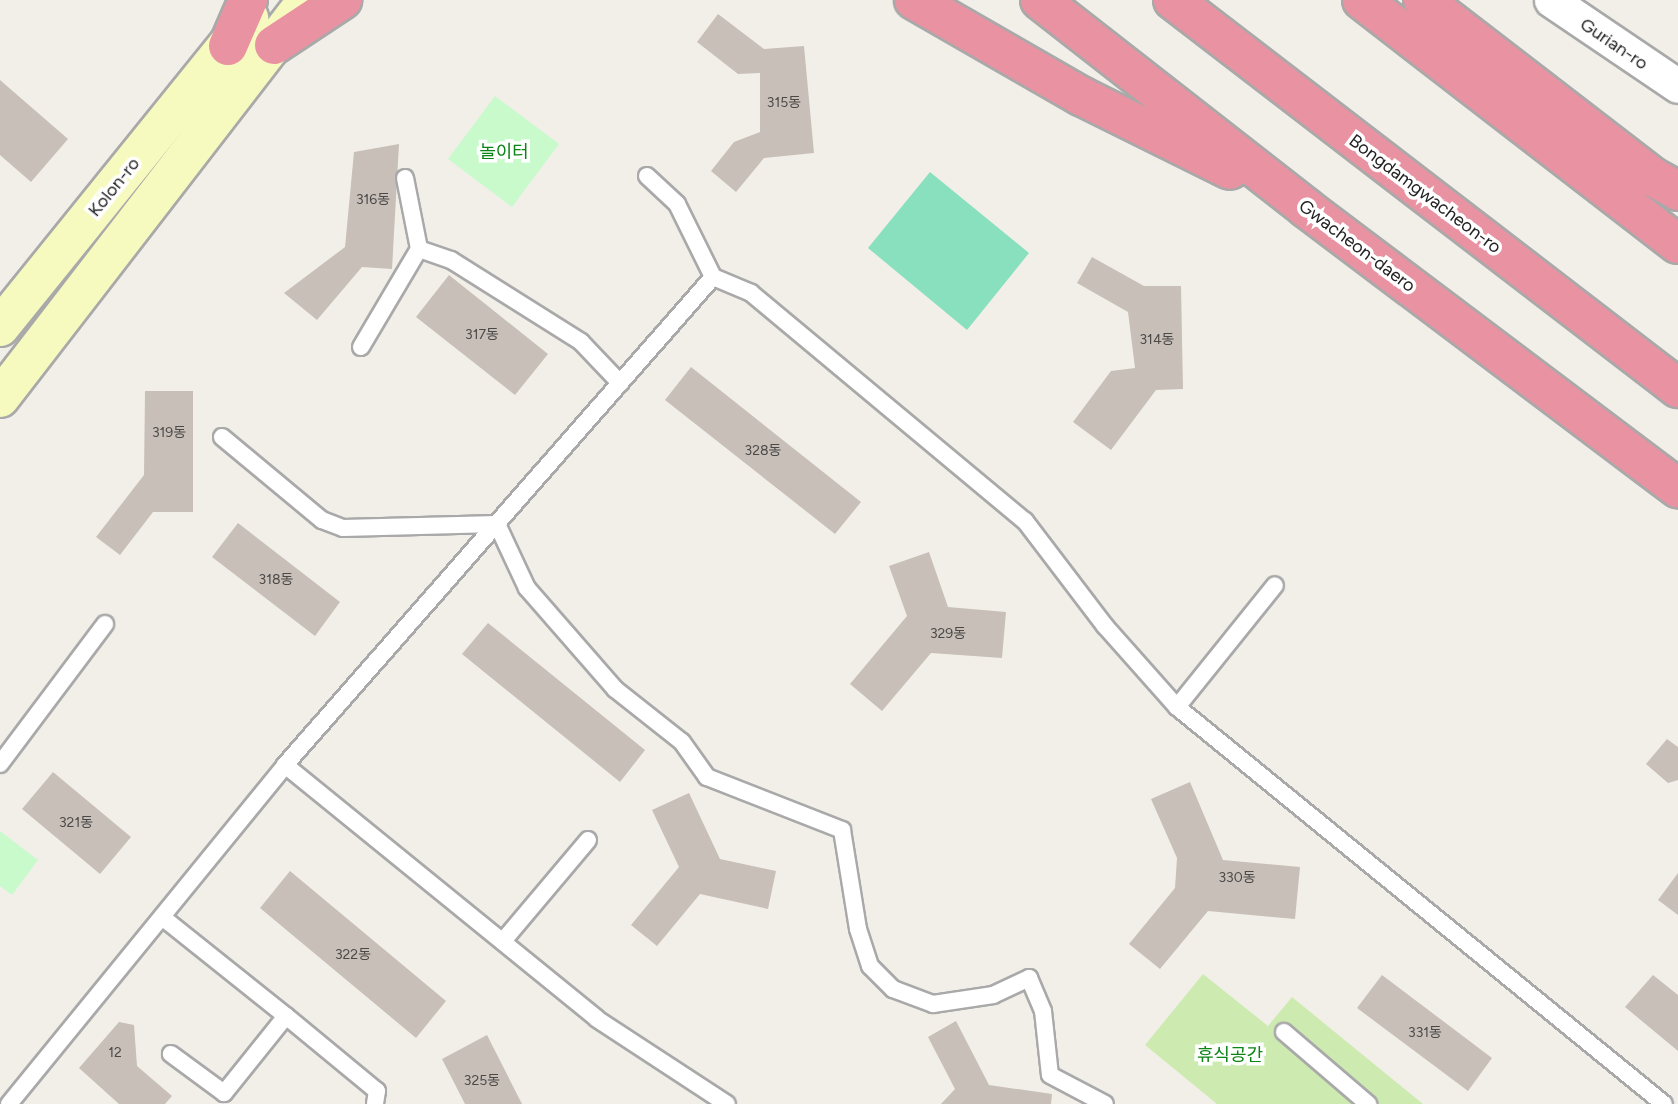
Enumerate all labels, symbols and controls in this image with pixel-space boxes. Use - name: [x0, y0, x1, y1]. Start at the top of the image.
- street label: Gurian-ro: [1576, 13, 1652, 75]
- house number: 315동: [767, 95, 801, 111]
- street label: Bongdamgwacheon-ro: [1345, 130, 1505, 258]
- park label: 놀이터: [479, 141, 529, 163]
- street label: Kolon-ro: [84, 153, 144, 221]
- house number: 316동: [356, 192, 390, 208]
- street label: Gwacheon-daero: [1294, 195, 1420, 297]
- house number: 317동: [465, 327, 499, 343]
- house number: 314동: [1140, 332, 1174, 348]
- house number: 319동: [152, 425, 186, 441]
- house number: 328동: [745, 443, 781, 459]
- house number: 318동: [259, 572, 293, 588]
- house number: 329동: [930, 626, 966, 642]
- house number: 321동: [59, 815, 93, 831]
- house number: 330동: [1218, 870, 1256, 886]
- house number: 322동: [335, 947, 371, 963]
- house number: 331동: [1408, 1025, 1442, 1041]
- park label: 휴식공간: [1197, 1044, 1263, 1066]
- house number: 12: [108, 1045, 122, 1061]
- house number: 325동: [464, 1073, 500, 1089]

